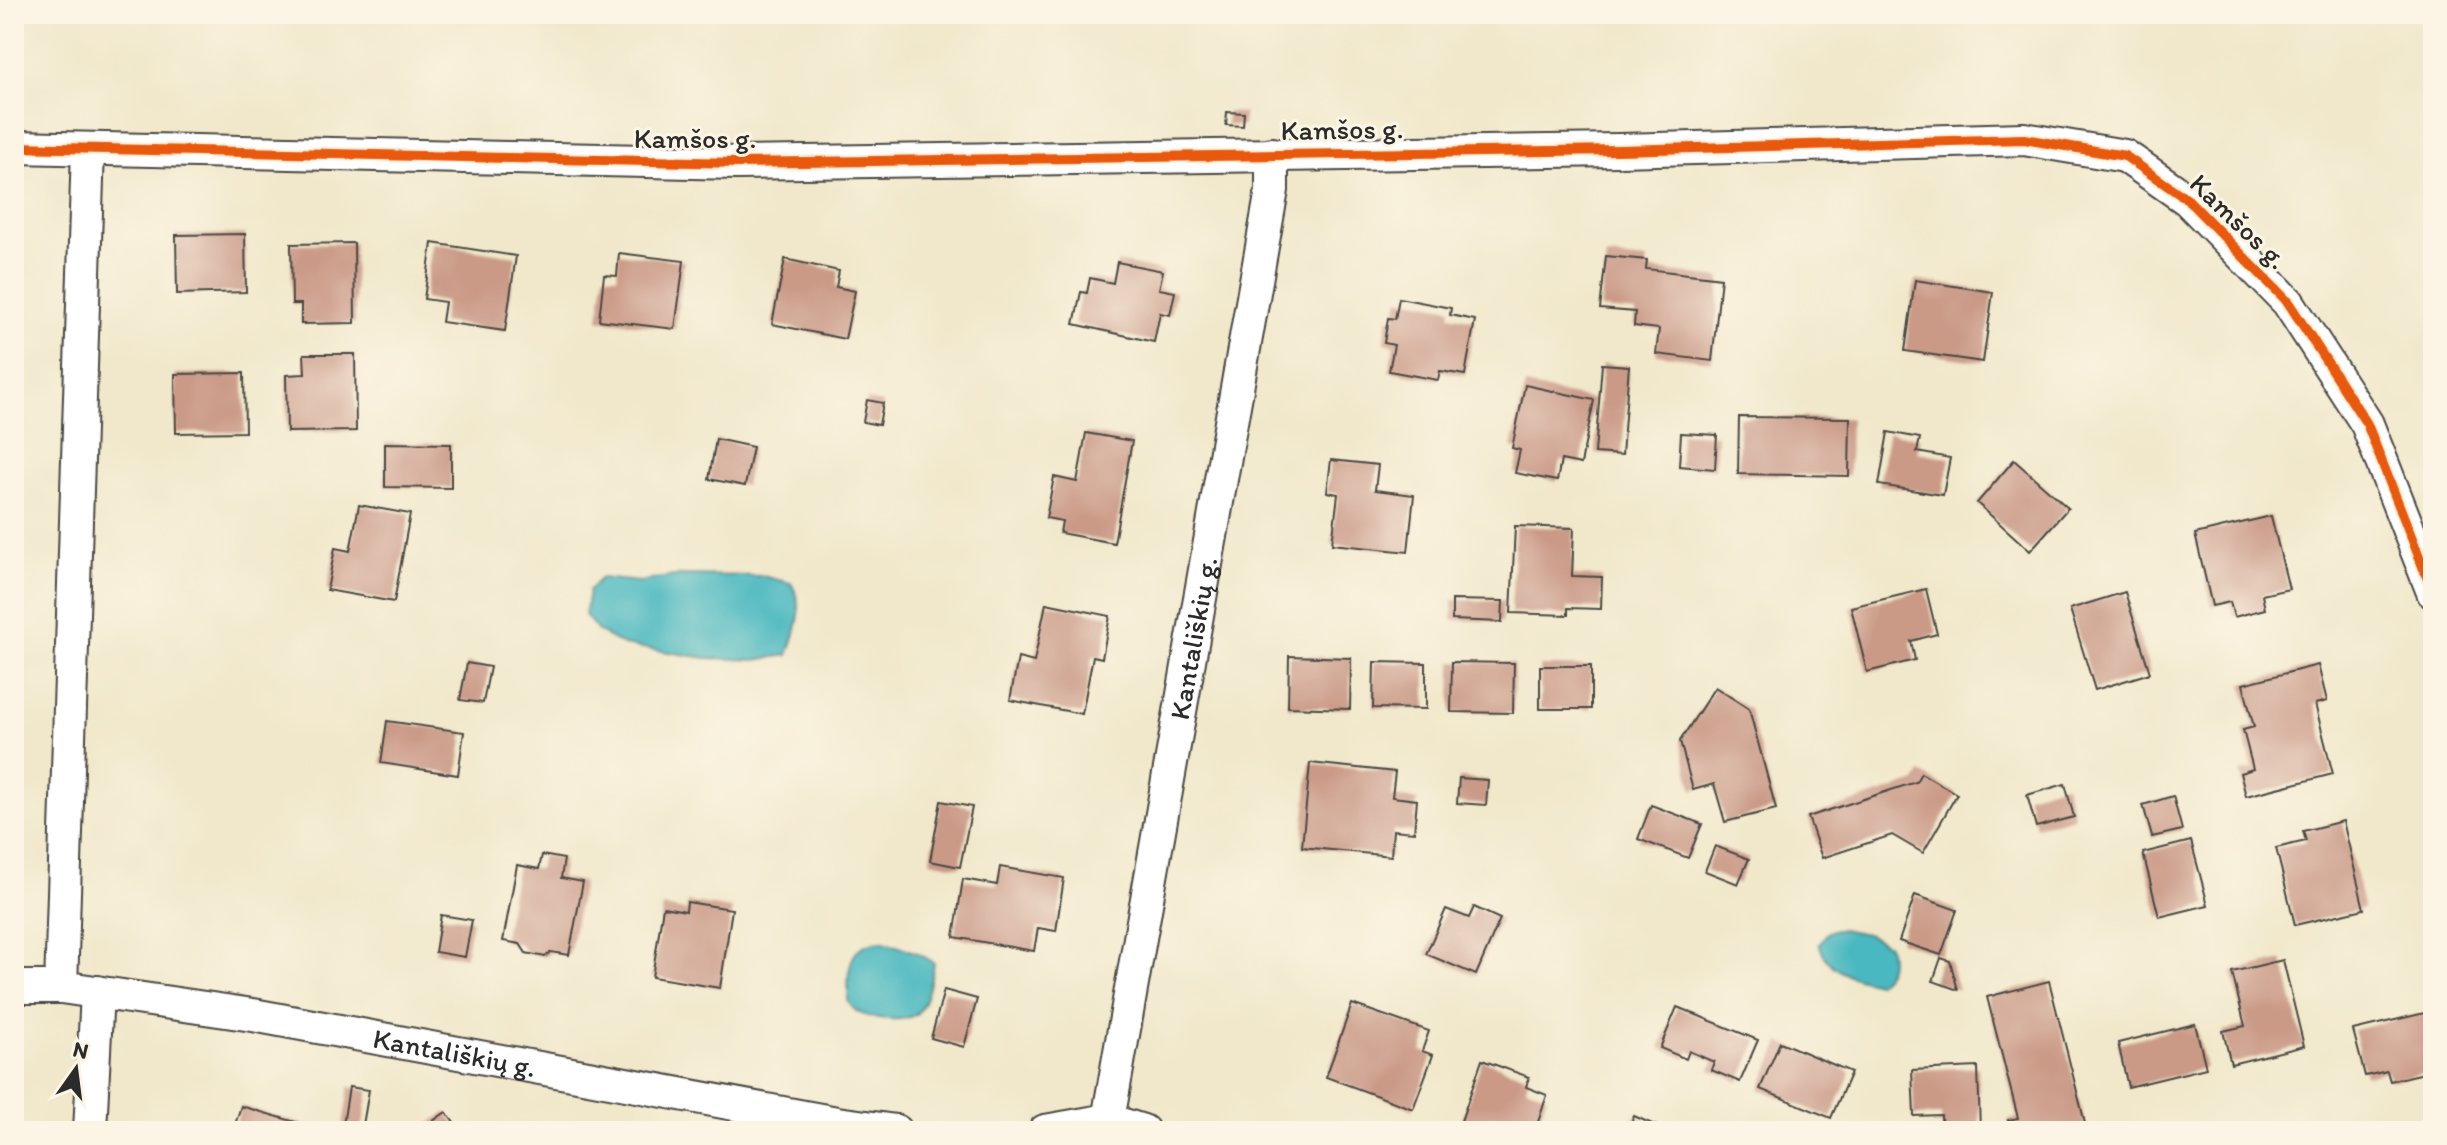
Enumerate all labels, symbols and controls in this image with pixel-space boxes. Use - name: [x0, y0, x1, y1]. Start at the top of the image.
- street label: Kamšos g.: [1280, 111, 1404, 147]
- street label: Kamšos g.: [634, 121, 756, 155]
- street label: Kamšos g.: [2183, 166, 2295, 276]
- street label: Kantališkių g.: [1162, 554, 1224, 722]
- street label: Kantališkių g.: [370, 1021, 539, 1084]
- north arrow: [36, 1029, 116, 1109]
- text: N: [70, 1035, 91, 1065]

